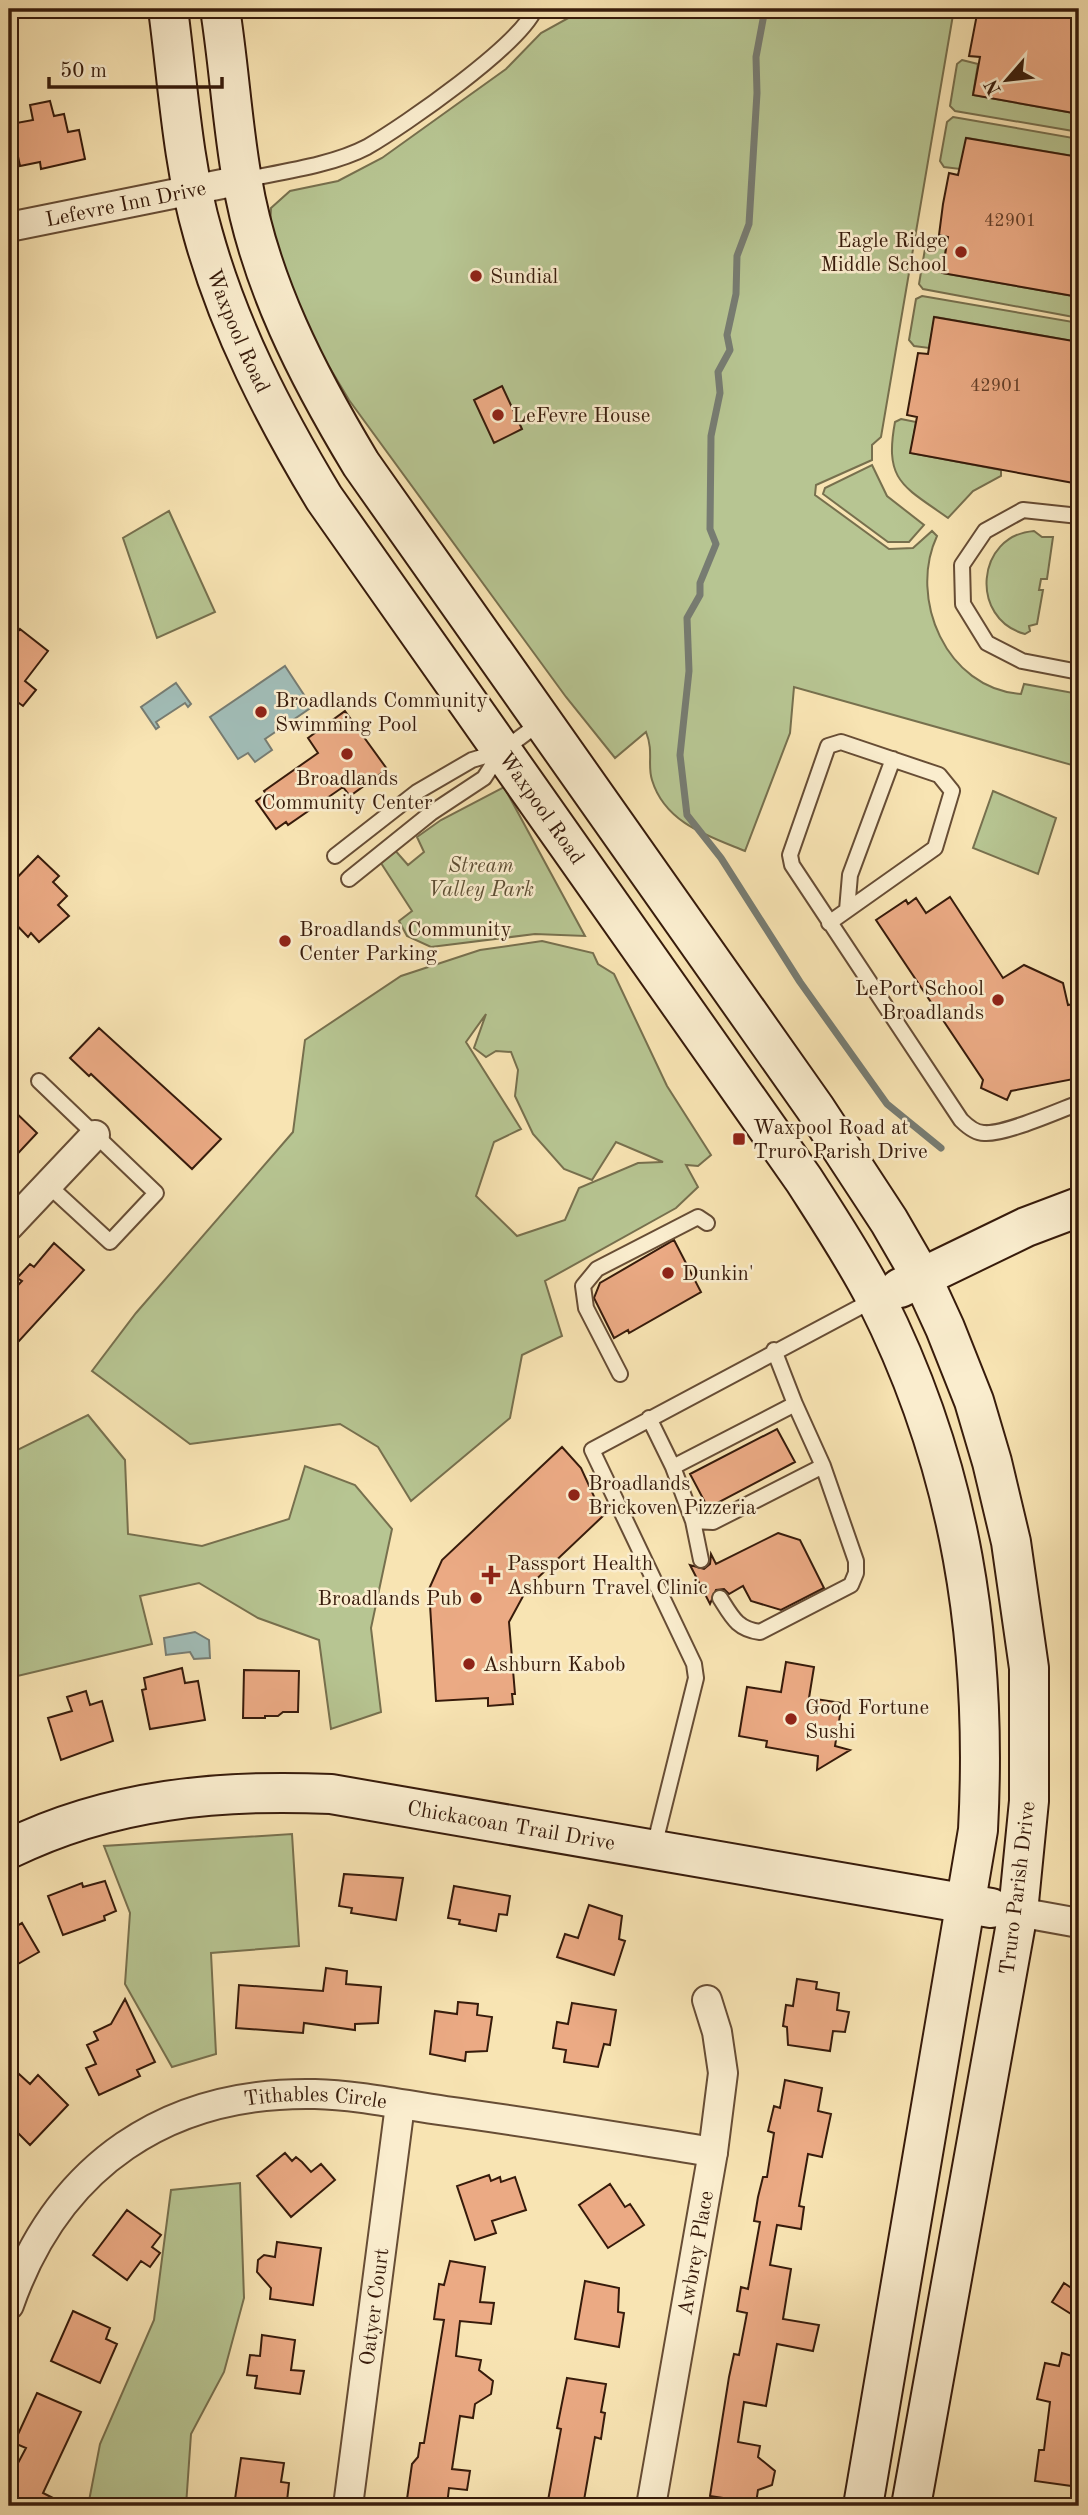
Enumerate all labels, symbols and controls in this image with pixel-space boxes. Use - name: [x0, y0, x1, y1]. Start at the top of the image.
- scale bar: [49, 46, 222, 90]
- north arrow: [972, 46, 1042, 116]
- text: 50 m: [60, 61, 107, 82]
- text: N: [982, 76, 1006, 98]
- street label: Lefevre Inn Drive: [44, 179, 208, 231]
- house number: 42901: [984, 212, 1036, 230]
- place label: Eagle Ridge Middle School: [820, 231, 947, 276]
- marker: Eagle Ridge Middle School: [953, 244, 969, 260]
- street label: Waxpool Road: [202, 266, 273, 397]
- place label: Sundial: [490, 267, 559, 288]
- marker: Sundial: [468, 268, 484, 284]
- house number: 42901: [970, 377, 1022, 395]
- place label: LeFevre House: [512, 406, 650, 427]
- marker: LeFevre House: [490, 407, 506, 423]
- place label: Broadlands Community Swimming Pool: [275, 691, 488, 736]
- marker: Broadlands Community Swimming Pool: [253, 704, 269, 720]
- marker: Broadlands Community Center: [339, 746, 355, 762]
- street label: Waxpool Road: [494, 748, 587, 869]
- place label: Broadlands Community Center: [261, 769, 433, 814]
- park label: Stream Valley Park: [428, 856, 534, 901]
- place label: Broadlands Community Center Parking: [299, 920, 512, 965]
- marker: Broadlands Community Center Parking: [277, 933, 293, 949]
- place label: LePort School Broadlands: [855, 979, 984, 1024]
- marker: LePort School Broadlands: [990, 992, 1006, 1008]
- place label: Waxpool Road at Truro Parish Drive: [753, 1118, 928, 1163]
- marker: Waxpool Road at Truro Parish Drive: [731, 1131, 747, 1147]
- place label: Dunkin': [682, 1264, 754, 1285]
- marker: Dunkin': [660, 1265, 676, 1281]
- place label: Broadlands Brickoven Pizzeria: [588, 1474, 756, 1519]
- marker: Broadlands Brickoven Pizzeria: [566, 1487, 582, 1503]
- place label: Passport Health Ashburn Travel Clinic: [507, 1554, 708, 1599]
- marker: Passport Health Ashburn Travel Clinic: [481, 1565, 501, 1585]
- place label: Broadlands Pub: [318, 1589, 462, 1610]
- marker: Broadlands Pub: [468, 1590, 484, 1606]
- place label: Ashburn Kabob: [483, 1655, 626, 1676]
- marker: Ashburn Kabob: [461, 1656, 477, 1672]
- place label: Good Fortune Sushi: [805, 1698, 929, 1743]
- marker: Good Fortune Sushi: [783, 1711, 799, 1727]
- street label: Chickacoan Trail Drive: [405, 1798, 616, 1855]
- street label: Truro Parish Drive: [997, 1800, 1040, 1976]
- street label: Tithables Circle: [242, 2085, 388, 2113]
- street label: Awbrey Place: [676, 2189, 718, 2317]
- street label: Oatyer Court: [357, 2247, 393, 2367]

